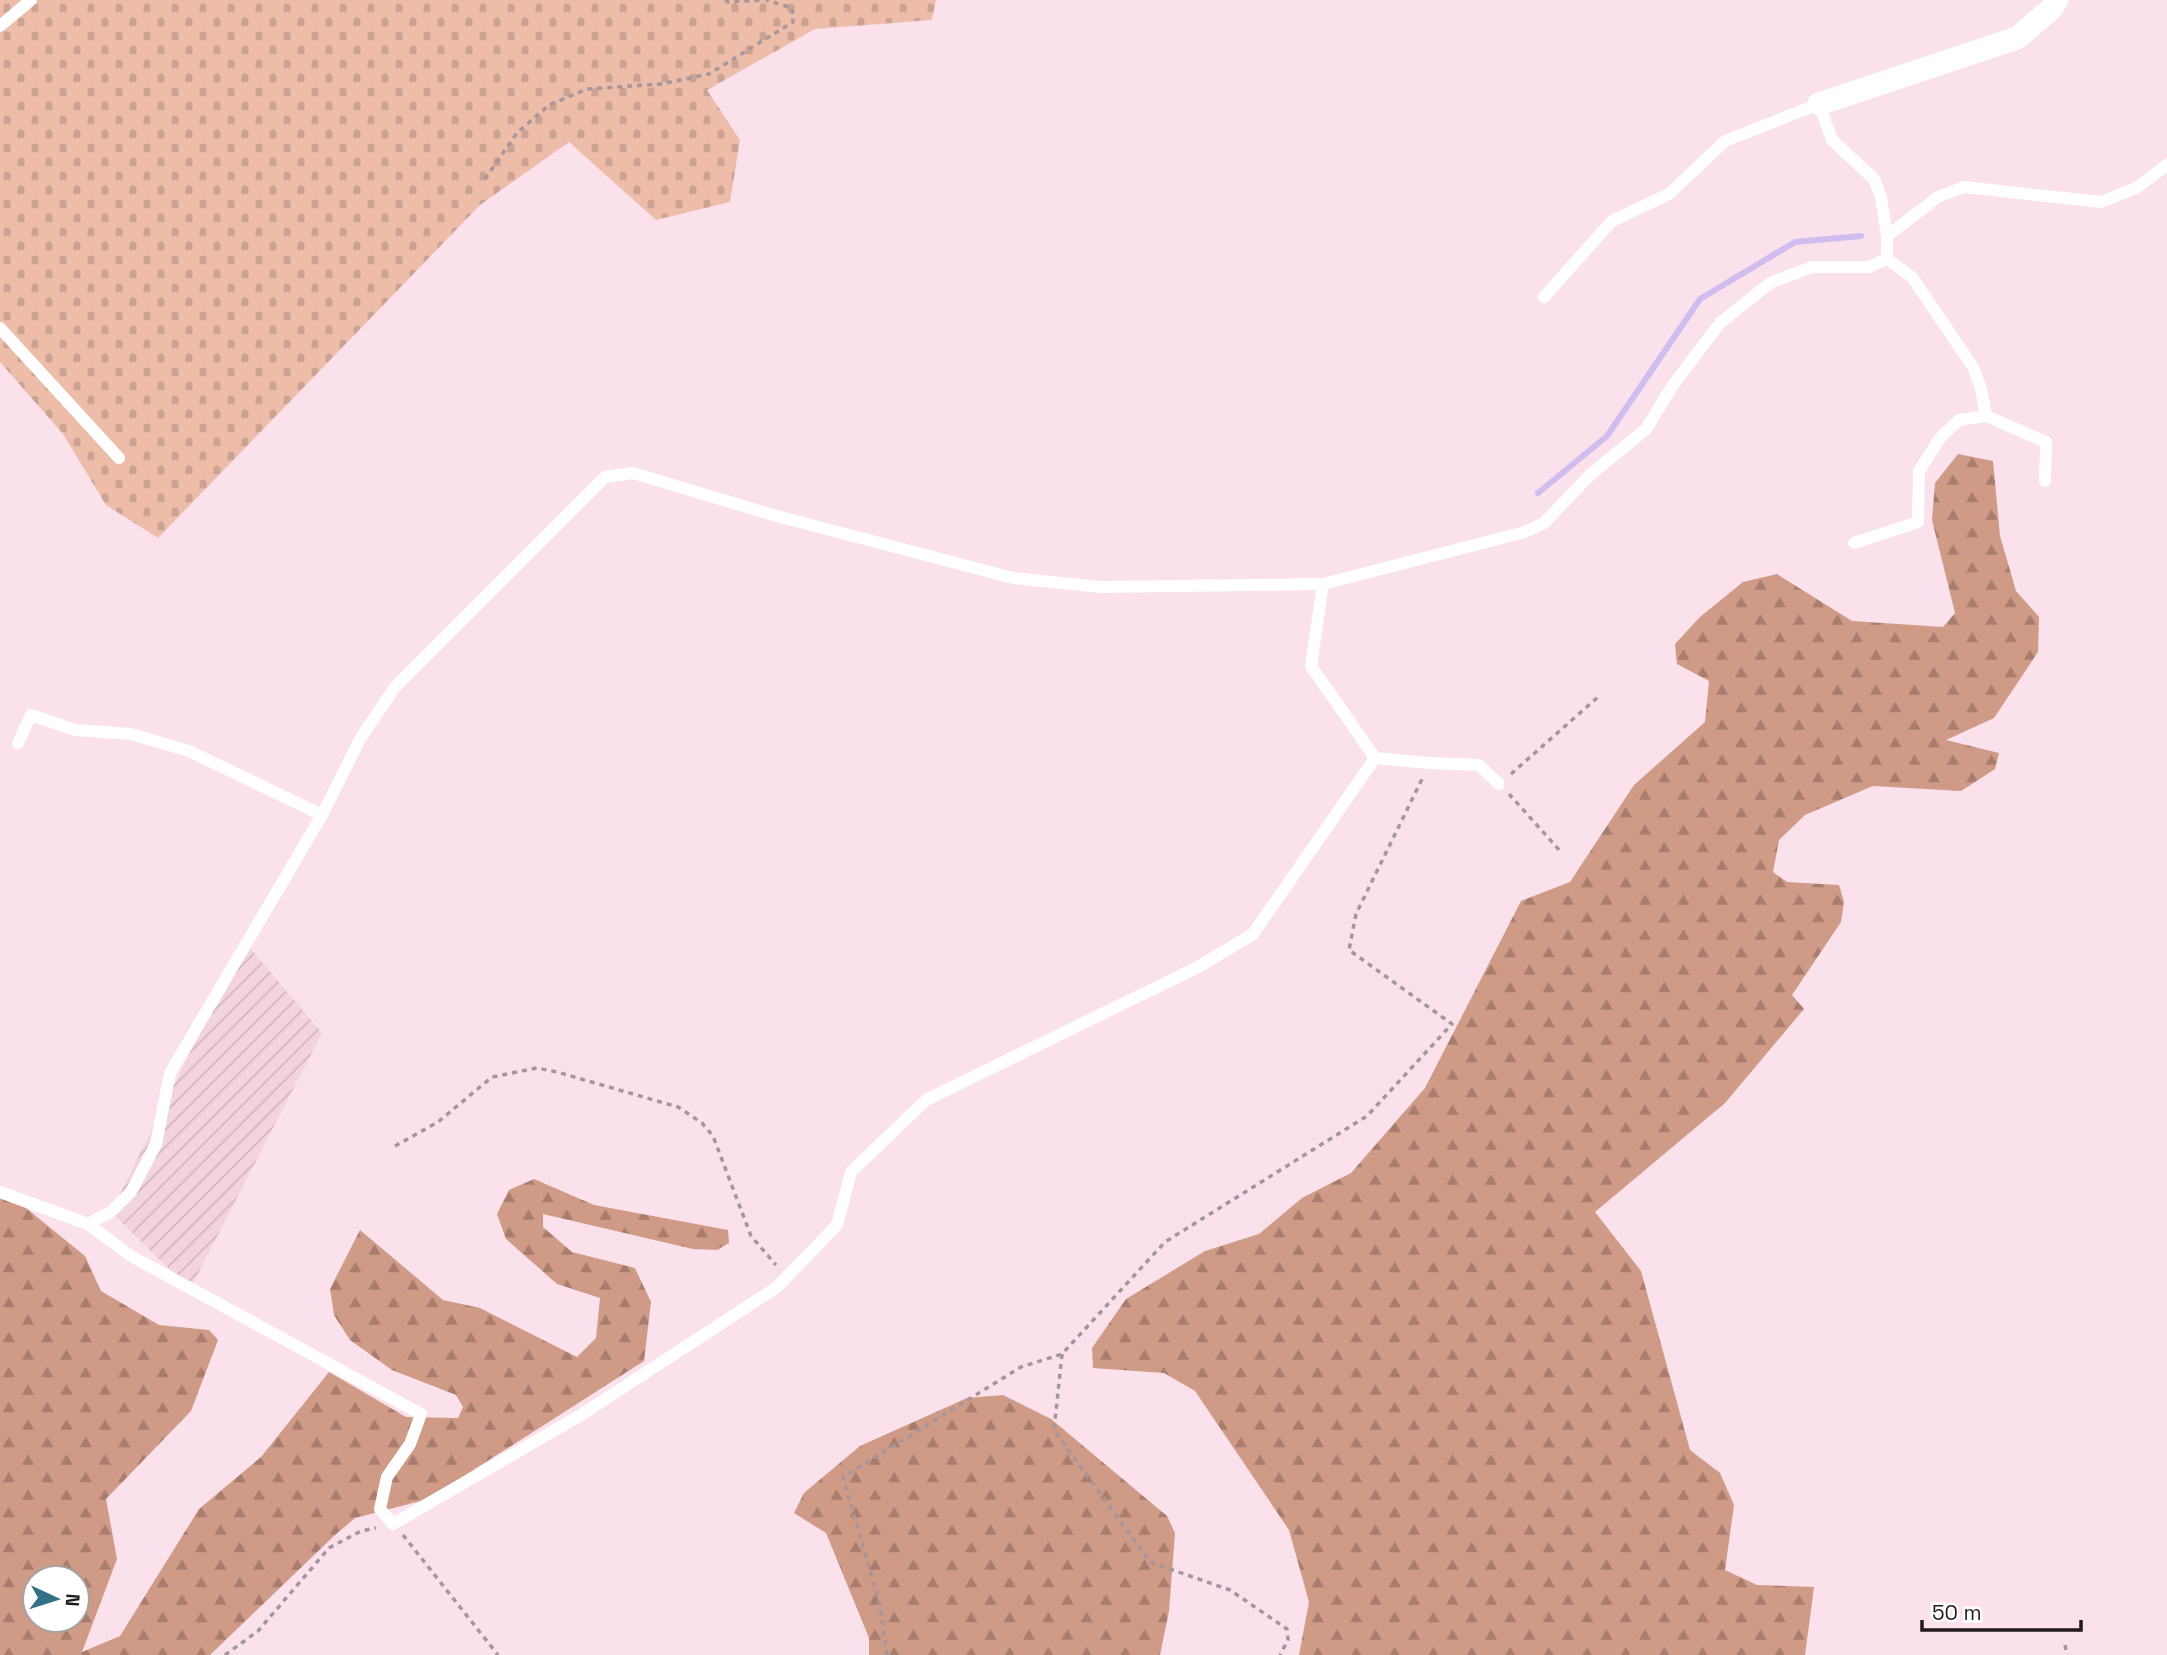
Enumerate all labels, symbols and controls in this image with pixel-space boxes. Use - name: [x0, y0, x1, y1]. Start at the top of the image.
- north arrow: [21, 1564, 91, 1634]
- scale bar: [1922, 1588, 2081, 1632]
- text: N: [60, 1593, 85, 1607]
- text: 50 m: [1932, 1599, 1982, 1626]

